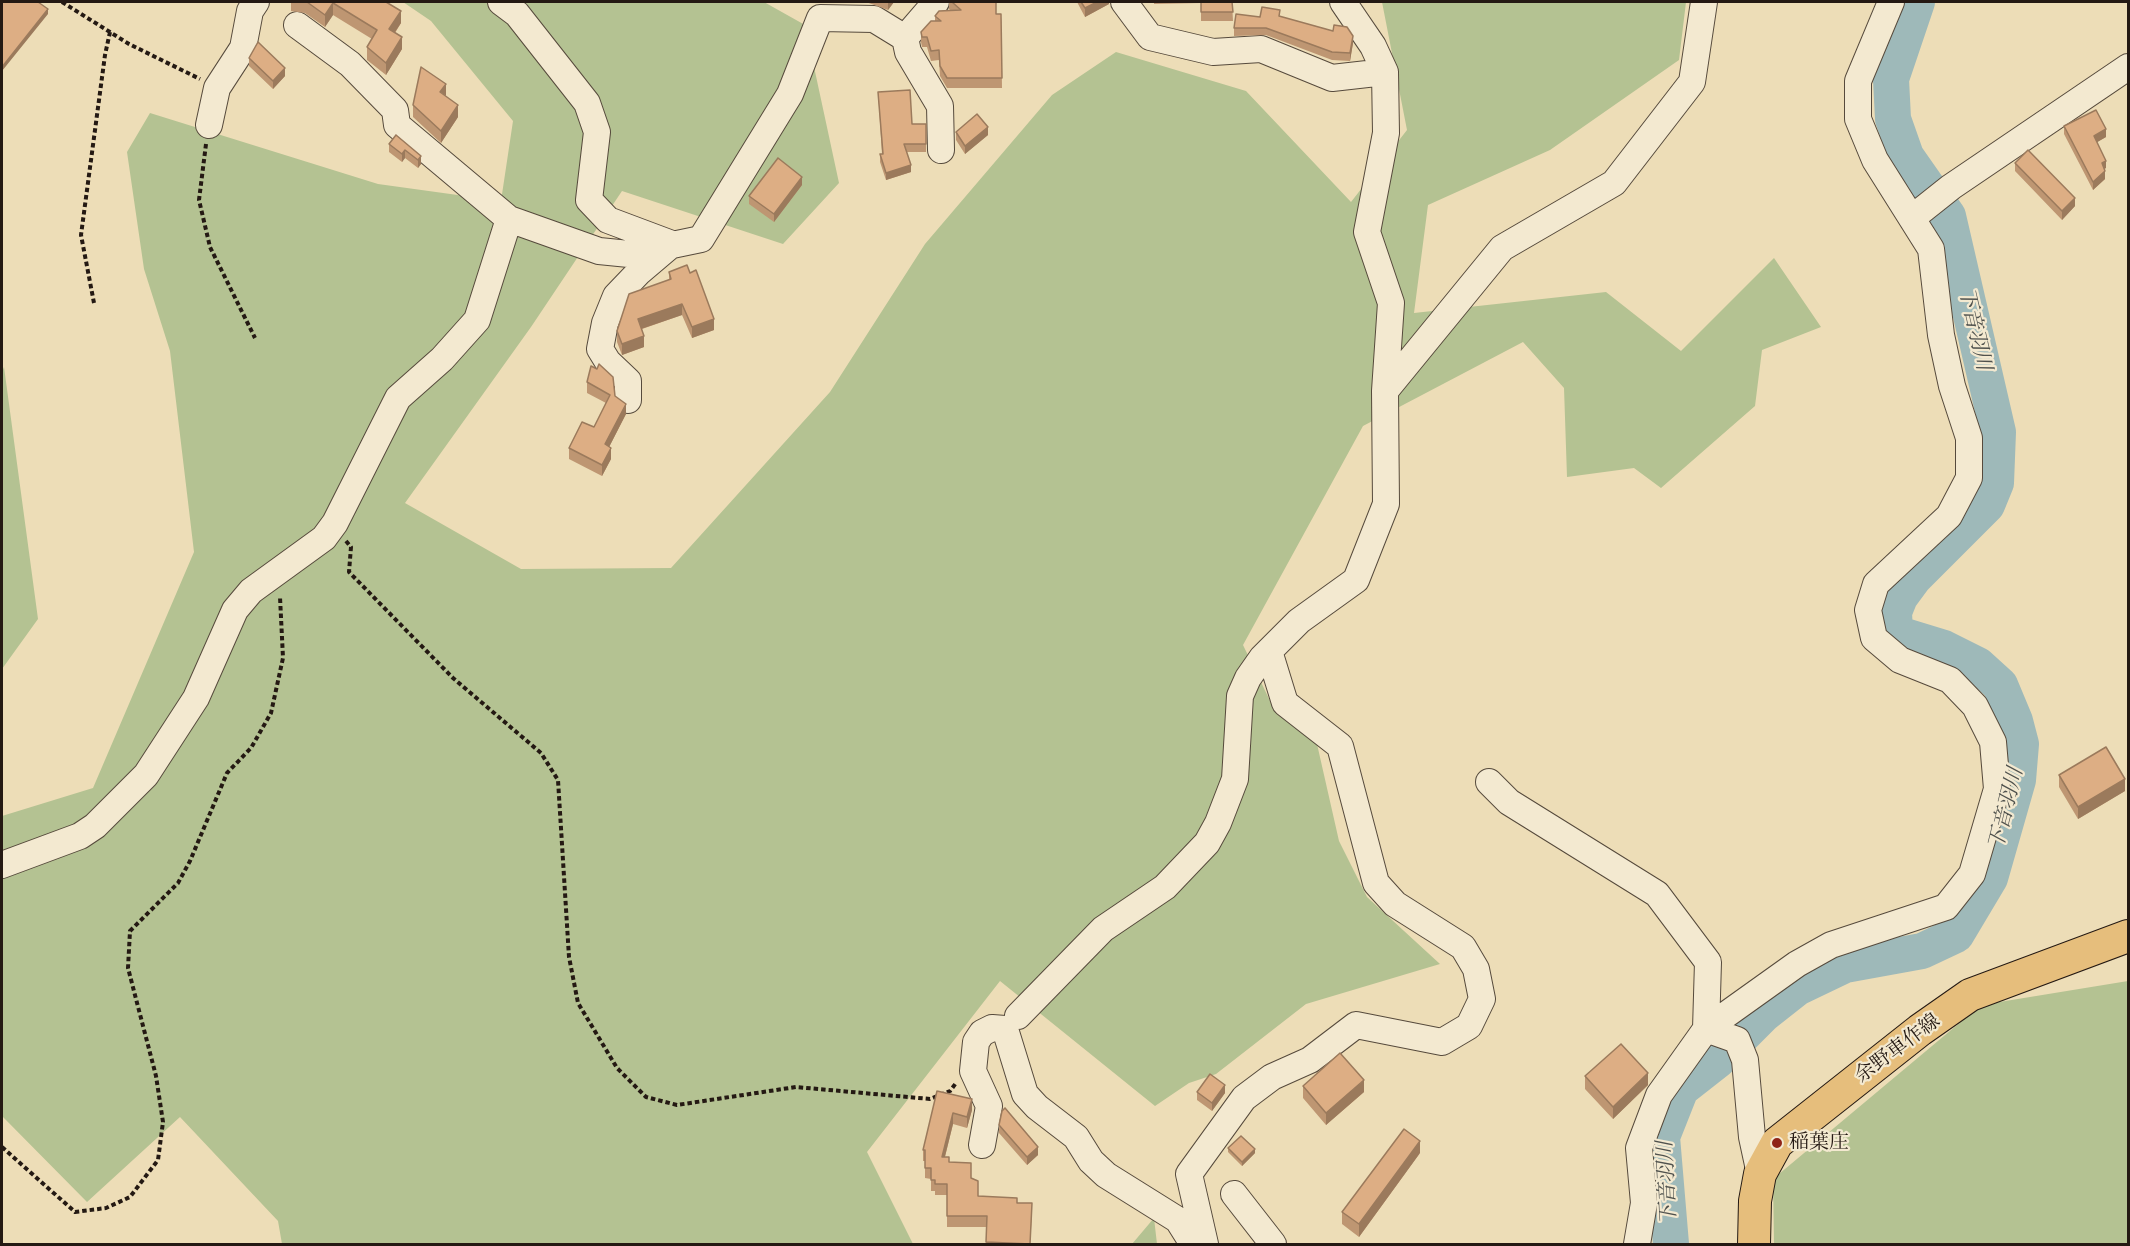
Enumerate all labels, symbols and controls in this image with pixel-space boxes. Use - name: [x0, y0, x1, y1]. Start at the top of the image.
- water label: 下音羽川: [1952, 285, 1996, 373]
- water label: 下音羽川: [1985, 765, 2029, 853]
- street label: 余野車作線: [1851, 1009, 1945, 1089]
- place label: 稲葉庄: [1789, 1131, 1849, 1155]
- marker: 稲葉庄: [1770, 1136, 1784, 1150]
- water label: 下音羽川: [1653, 1140, 1683, 1226]

